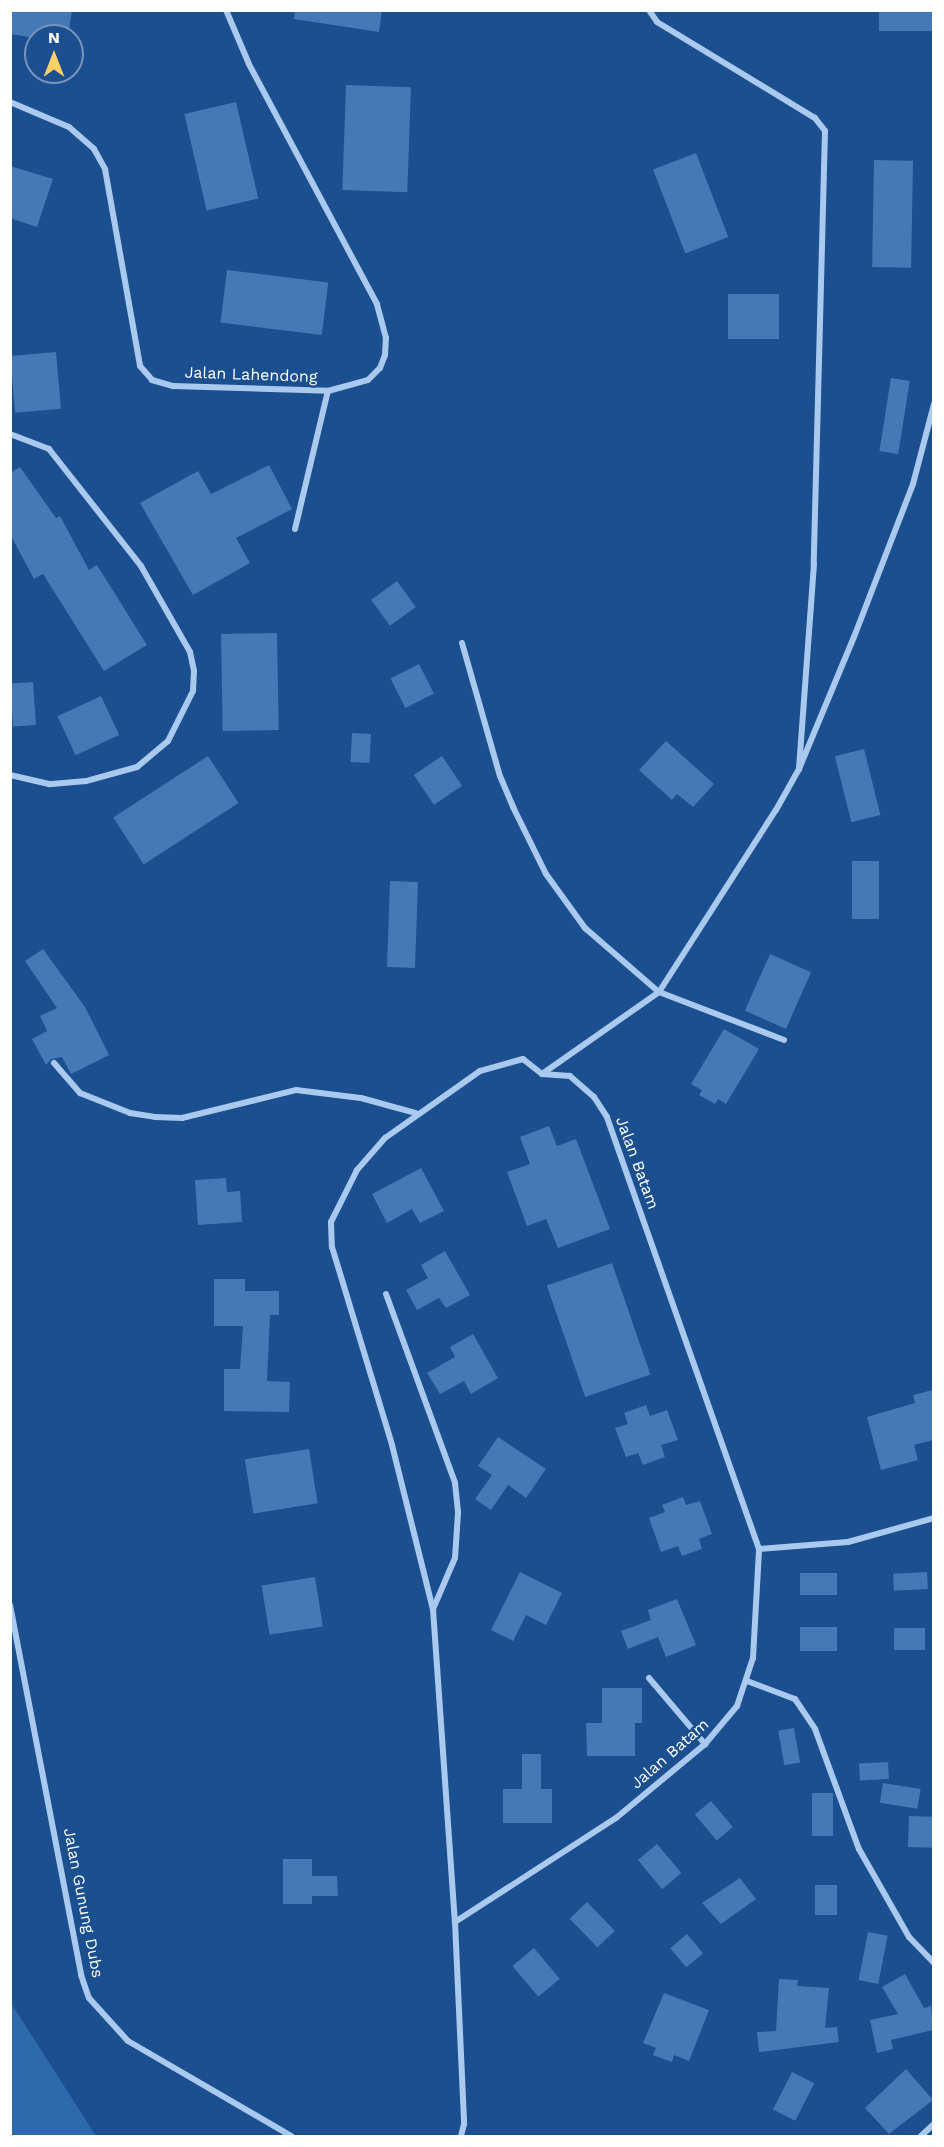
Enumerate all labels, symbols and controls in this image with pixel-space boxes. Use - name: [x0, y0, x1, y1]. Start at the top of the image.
- north arrow: [24, 24, 84, 84]
- text: N: [48, 28, 60, 47]
- street label: Jalan Lahendong: [184, 363, 318, 387]
- street label: Jalan Batam: [611, 1114, 663, 1212]
- street label: Jalan Batam: [627, 1715, 713, 1793]
- street label: Jalan Gunung Dubs: [59, 1827, 107, 1979]

